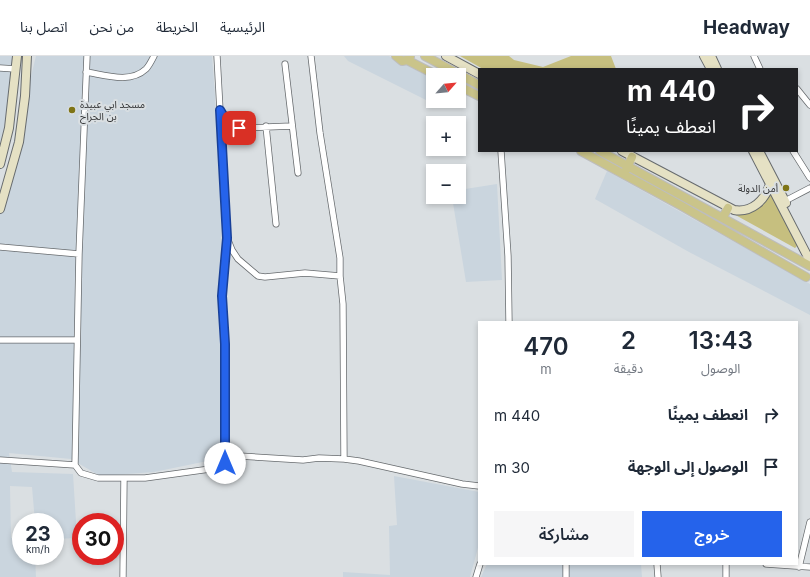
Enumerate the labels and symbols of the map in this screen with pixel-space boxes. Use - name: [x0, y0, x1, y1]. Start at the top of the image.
- north arrow: [426, 68, 466, 108]
- place label: مسجد ابي عبيدة بن الجراح: [80, 98, 145, 124]
- marker: مسجد ابي عبيدة بن الجراح: [67, 105, 77, 115]
- pin: [222, 111, 256, 145]
- place label: أمن الدولة: [738, 182, 778, 195]
- marker: أمن الدولة: [781, 183, 791, 193]
- position arrow: [204, 442, 246, 484]
- speed limit sign: 30: [72, 513, 124, 565]

